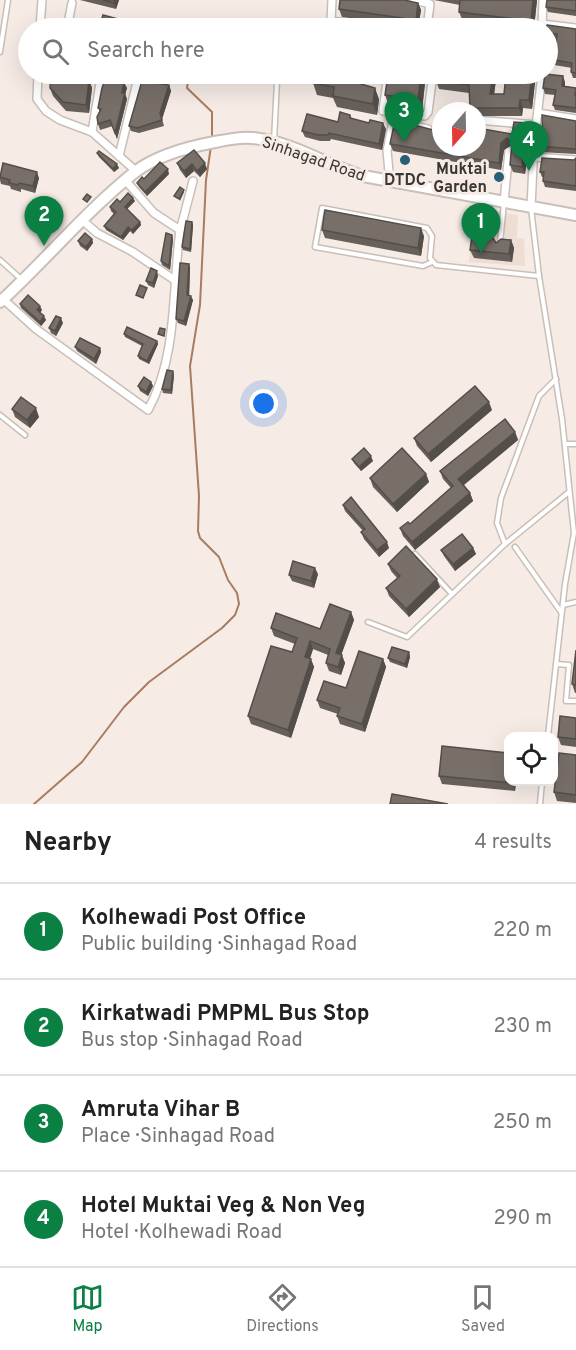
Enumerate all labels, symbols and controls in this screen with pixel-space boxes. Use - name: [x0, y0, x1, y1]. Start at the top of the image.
- search box: [18, 18, 558, 84]
- icon: search: [39, 35, 72, 68]
- text: Search here: [87, 38, 205, 65]
- pin: 3: [384, 92, 424, 142]
- north arrow: [432, 102, 486, 156]
- pin: 4: [510, 122, 548, 171]
- street label: Sinhagad Road: [259, 133, 368, 187]
- marker: DTDC: [398, 153, 412, 167]
- place label: Muktai Garden: [433, 160, 487, 198]
- marker: Muktai Garden: [492, 170, 506, 184]
- place label: DTDC: [384, 171, 426, 191]
- pin: 2: [24, 196, 63, 246]
- pin: 1: [462, 204, 500, 253]
- your location: [249, 389, 278, 418]
- map controls: [504, 732, 558, 786]
- button: locate: [504, 732, 558, 786]
- text: Nearby: [24, 827, 112, 860]
- text: 4 results: [475, 830, 552, 856]
- text: Kolhewadi Post Office: [81, 905, 306, 932]
- text: 1: [40, 918, 48, 944]
- text: 220 m: [493, 918, 552, 944]
- text: Public building · Sinhagad Road: [81, 932, 357, 958]
- text: Kirkatwadi PMPML Bus Stop: [81, 1001, 370, 1028]
- text: 2: [37, 1014, 50, 1040]
- text: 230 m: [493, 1014, 552, 1040]
- text: Bus stop · Sinhagad Road: [81, 1028, 303, 1054]
- text: Amruta Vihar B: [81, 1097, 240, 1124]
- text: 3: [38, 1110, 50, 1136]
- text: 250 m: [493, 1110, 552, 1136]
- text: Place · Sinhagad Road: [81, 1124, 275, 1150]
- text: Hotel Muktai Veg & Non Veg: [81, 1193, 365, 1220]
- text: 4: [37, 1206, 50, 1232]
- text: 290 m: [494, 1206, 552, 1232]
- text: Hotel · Kolhewadi Road: [81, 1220, 282, 1246]
- tab: Map: [71, 1281, 104, 1337]
- tab: Directions: [246, 1281, 319, 1337]
- tab: Saved: [461, 1281, 505, 1337]

